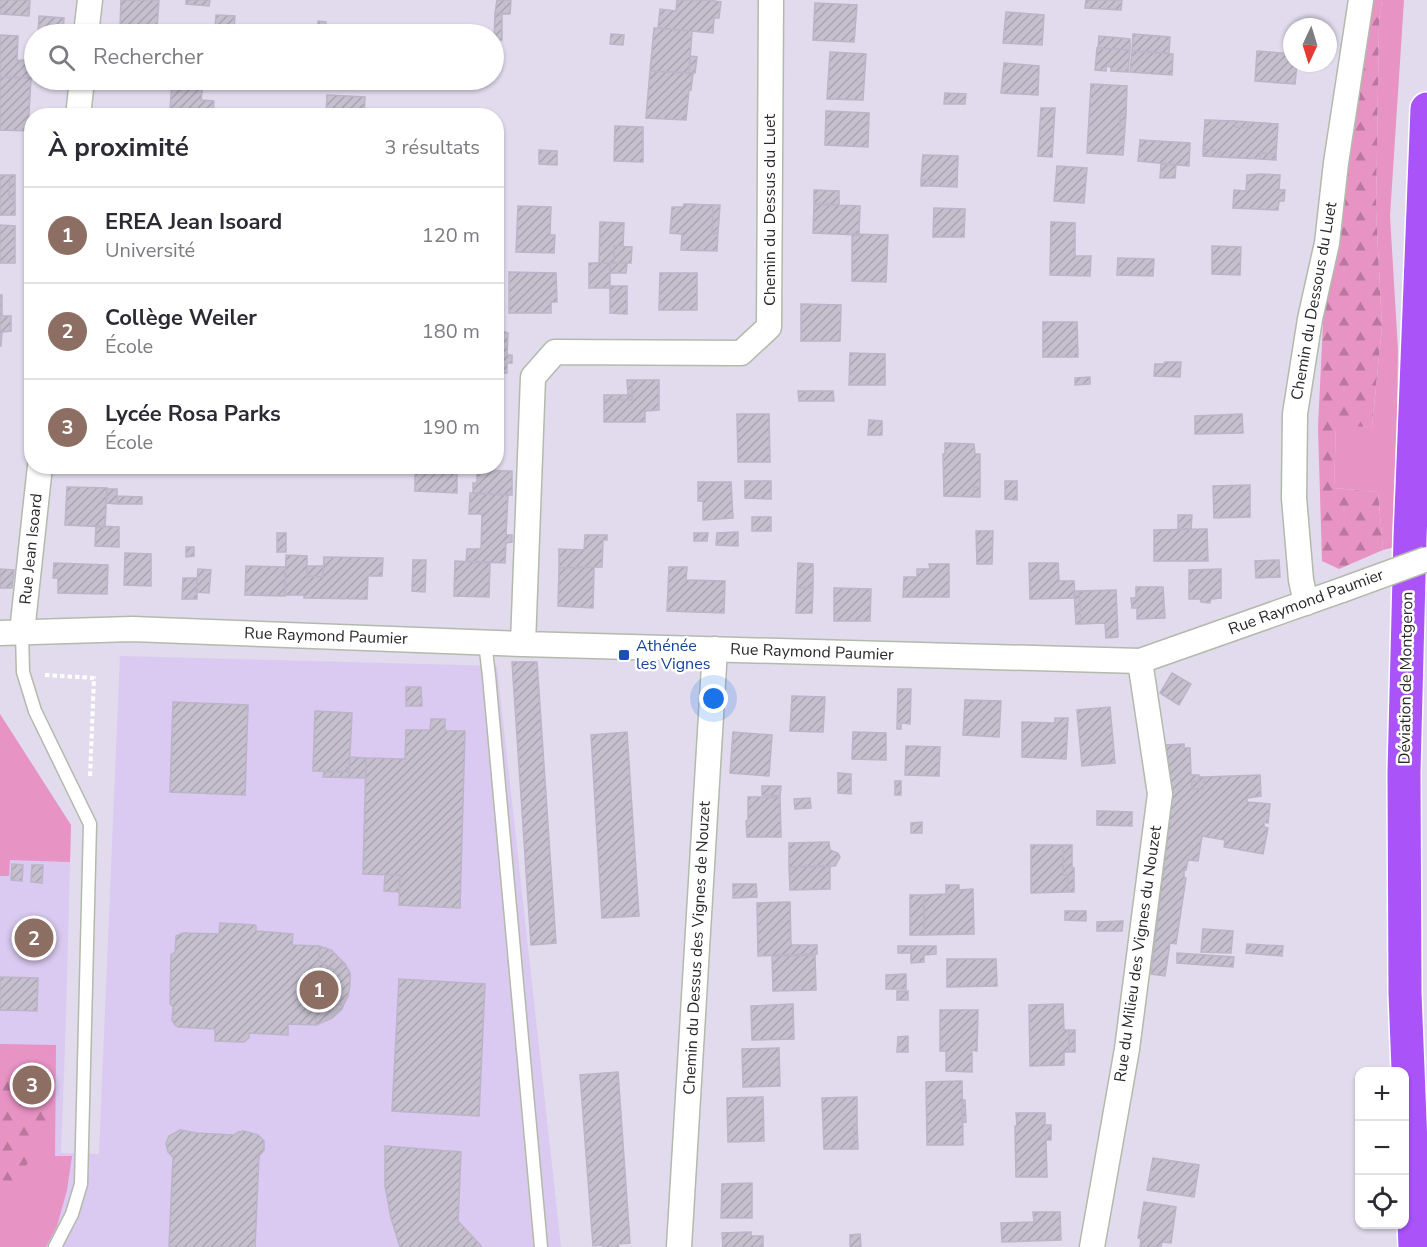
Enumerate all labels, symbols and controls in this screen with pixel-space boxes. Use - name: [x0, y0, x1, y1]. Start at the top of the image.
- north arrow: [1283, 18, 1337, 72]
- search box: [24, 24, 504, 90]
- icon: search: [45, 41, 78, 74]
- text: Rechercher: [93, 42, 204, 72]
- street label: Chemin du Dessus du Luet: [759, 114, 781, 306]
- text: À proximité: [48, 130, 189, 165]
- text: 3 résultats: [384, 134, 480, 161]
- street label: Chemin du Dessous du Luet: [1286, 200, 1342, 402]
- text: EREA Jean Isoard: [105, 207, 282, 237]
- text: 1: [62, 222, 74, 249]
- text: 120 m: [422, 222, 480, 249]
- text: Université: [105, 237, 195, 264]
- text: Collège Weiler: [105, 303, 257, 333]
- text: 2: [62, 318, 74, 345]
- text: 180 m: [422, 318, 480, 345]
- text: École: [105, 333, 153, 360]
- text: Lycée Rosa Parks: [105, 399, 281, 429]
- text: 3: [62, 414, 74, 441]
- text: 190 m: [422, 414, 480, 441]
- text: École: [105, 429, 153, 456]
- street label: Rue Jean Isoard: [14, 492, 48, 606]
- street label: Rue Raymond Paumier: [1225, 564, 1387, 640]
- street label: Déviation de Montgeron: [1393, 591, 1419, 765]
- street label: Rue Raymond Paumier: [244, 622, 408, 650]
- place label: Athénée les Vignes: [636, 635, 710, 675]
- street label: Rue Raymond Paumier: [730, 638, 894, 666]
- marker: Athénée les Vignes: [617, 648, 631, 662]
- your location: [699, 684, 728, 713]
- street label: Chemin du Dessus des Vignes de Nouzet: [678, 800, 716, 1095]
- street label: Rue du Milieu des Vignes du Nouzet: [1109, 824, 1167, 1084]
- pin: 2: [15, 916, 54, 960]
- pin: 1: [300, 968, 338, 1012]
- pin: 3: [12, 1062, 51, 1108]
- map controls: [1355, 1067, 1409, 1229]
- button: +: [1355, 1067, 1409, 1121]
- button: −: [1355, 1121, 1409, 1175]
- button: locate: [1355, 1175, 1409, 1229]

